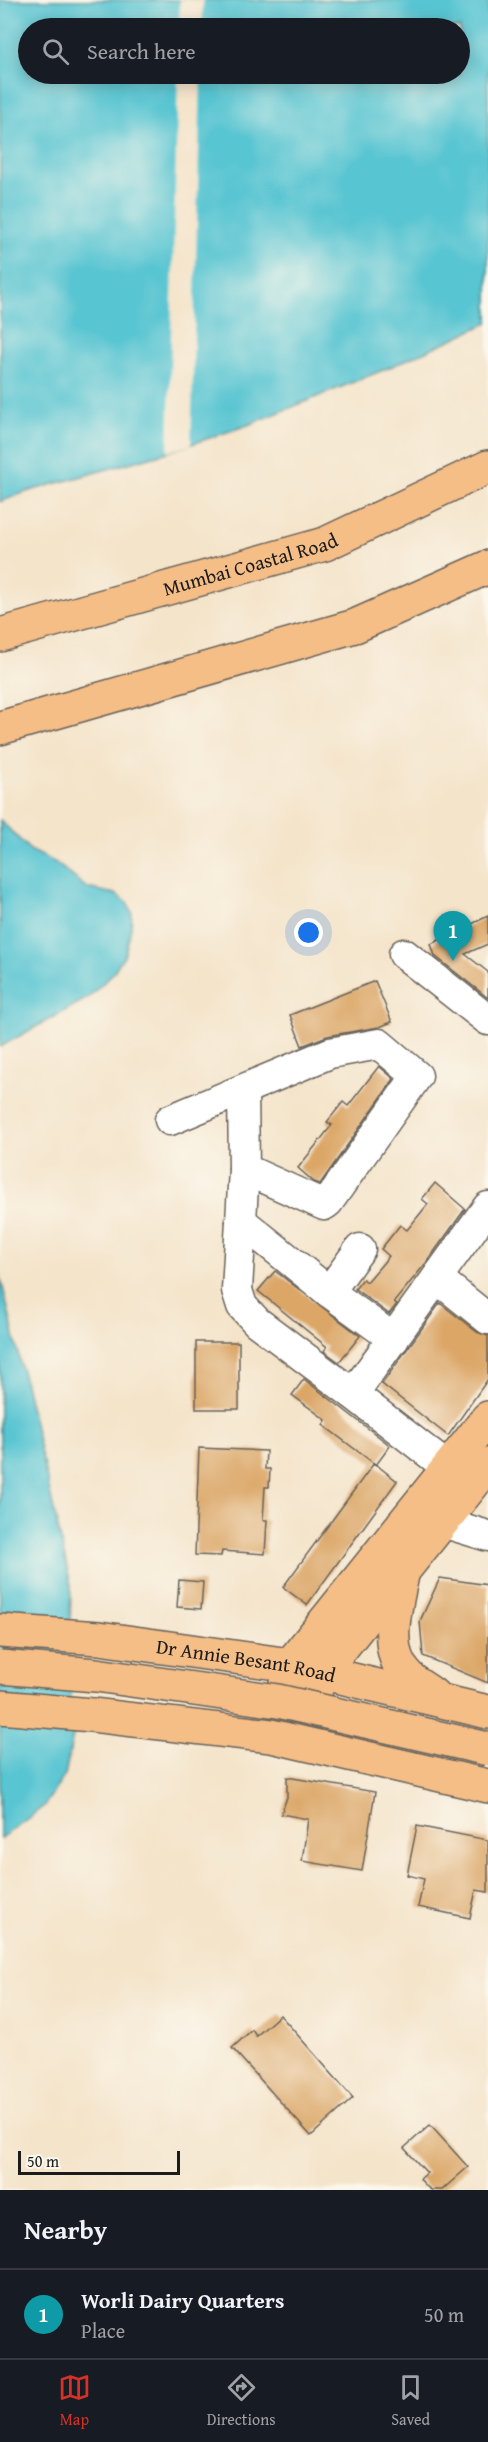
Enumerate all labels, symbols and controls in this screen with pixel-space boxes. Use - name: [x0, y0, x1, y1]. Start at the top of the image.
- search box: [18, 18, 470, 84]
- icon: search: [39, 35, 72, 68]
- text: Search here: [87, 35, 196, 67]
- street label: Mumbai Coastal Road: [159, 525, 343, 603]
- pin: 1: [434, 912, 472, 961]
- your location: [294, 918, 323, 947]
- street label: Dr Annie Besant Road: [154, 1631, 339, 1689]
- scale bar: [18, 2148, 180, 2176]
- text: 50 m: [27, 2149, 59, 2173]
- text: Nearby: [24, 2210, 107, 2249]
- text: Worli Dairy Quarters: [81, 2284, 284, 2316]
- text: 1: [38, 2300, 49, 2329]
- text: 50 m: [424, 2300, 464, 2329]
- text: Place: [81, 2316, 125, 2345]
- tab: Map: [58, 2371, 91, 2431]
- tab: Directions: [207, 2371, 276, 2431]
- tab: Saved: [391, 2371, 430, 2431]

